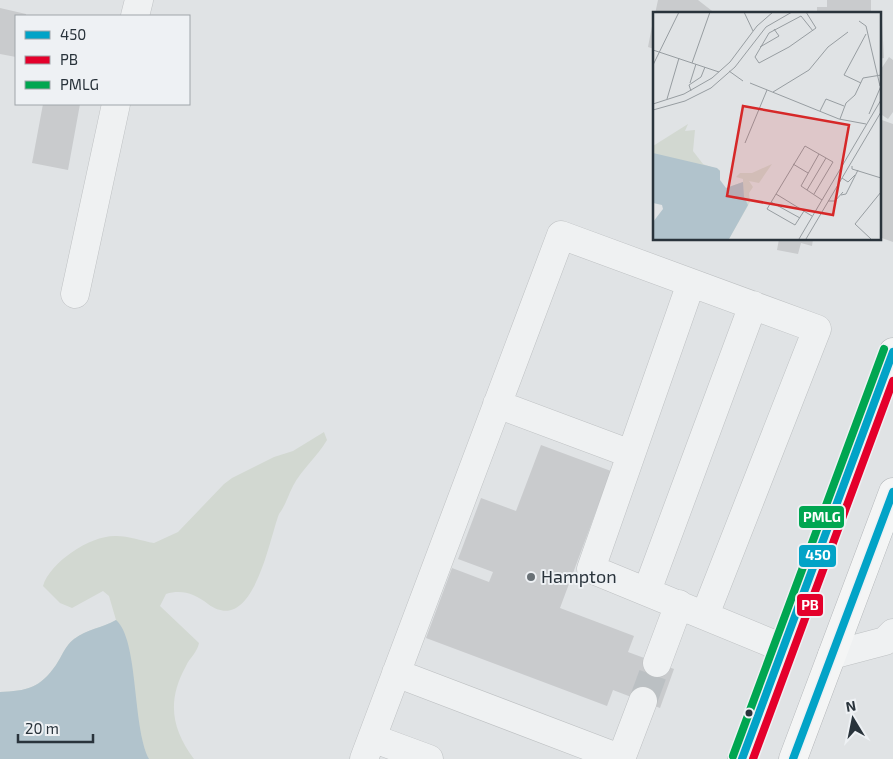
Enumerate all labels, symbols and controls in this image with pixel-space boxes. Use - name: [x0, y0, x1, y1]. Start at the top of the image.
- inset map: [653, 12, 880, 240]
- legend: [15, 15, 190, 105]
- text: 450: [60, 25, 86, 43]
- text: PB: [60, 50, 78, 68]
- text: PMLG: [60, 75, 99, 93]
- line badge: PMLG: [798, 505, 845, 529]
- text: PMLG: [803, 508, 841, 525]
- line badge: 450: [798, 544, 837, 568]
- text: 450: [805, 546, 831, 563]
- place label: Hampton: [541, 565, 617, 587]
- marker: Hampton: [525, 571, 537, 583]
- line badge: PB: [796, 593, 824, 617]
- text: PB: [801, 596, 819, 613]
- north arrow: [828, 694, 878, 744]
- text: N: [844, 696, 857, 715]
- unlabelled marker: [744, 708, 754, 718]
- scale bar: [18, 712, 92, 744]
- text: 20 m: [25, 719, 59, 737]

